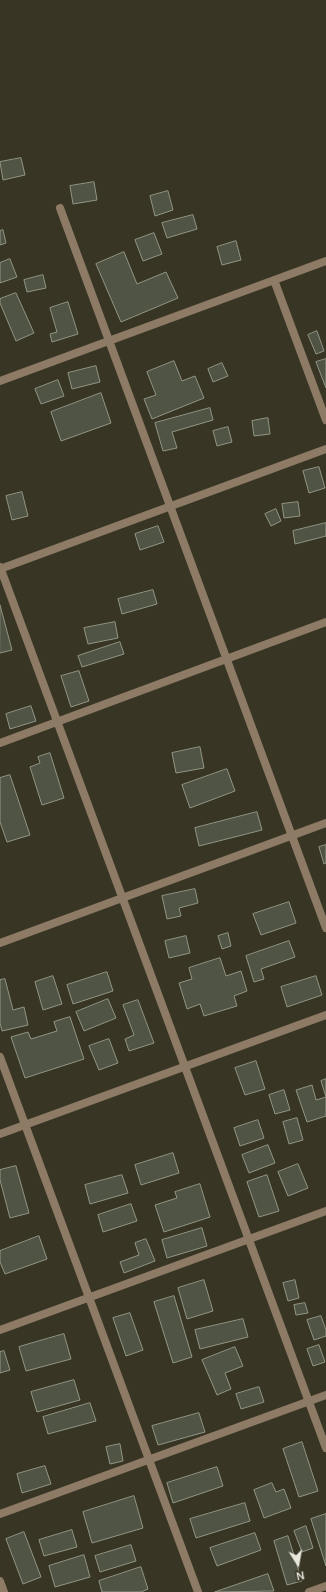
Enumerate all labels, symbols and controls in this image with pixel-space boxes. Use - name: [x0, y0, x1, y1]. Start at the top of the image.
- north arrow: [278, 1544, 318, 1584]
- text: N: [295, 1568, 306, 1584]

